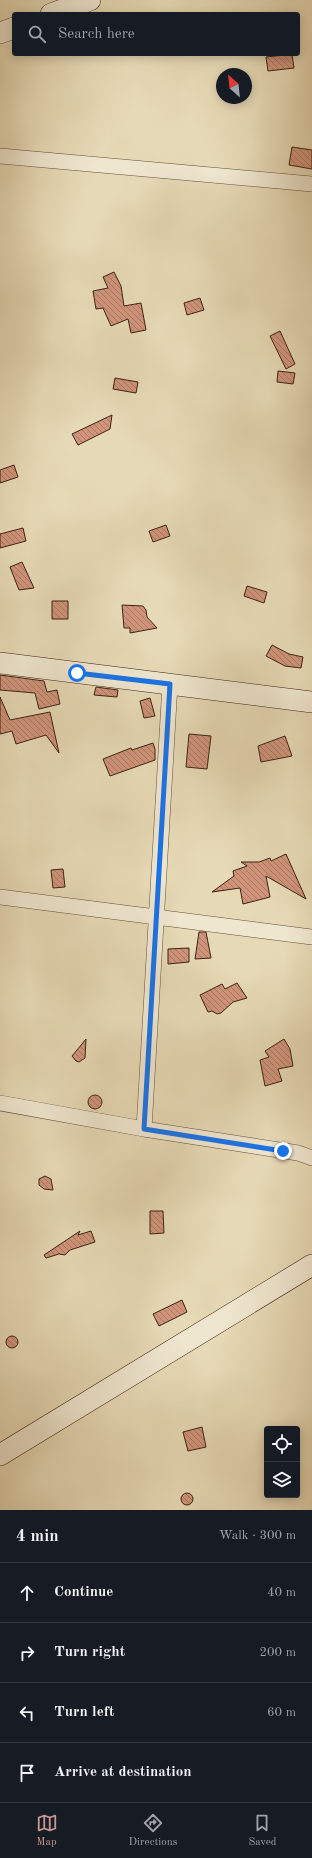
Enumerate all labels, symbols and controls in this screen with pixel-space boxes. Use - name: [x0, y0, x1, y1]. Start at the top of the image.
- search box: [12, 12, 300, 56]
- icon: search: [26, 23, 48, 45]
- text: Search here: [58, 27, 135, 42]
- north arrow: [216, 68, 252, 104]
- route start: [68, 664, 86, 682]
- route end: [274, 1142, 292, 1160]
- map controls: [264, 1426, 300, 1498]
- button: locate: [264, 1426, 300, 1462]
- button: layers: [264, 1462, 300, 1498]
- text: 4 min: [16, 1528, 59, 1545]
- text: Walk · 300 m: [219, 1529, 296, 1542]
- icon: ahead: [16, 1582, 38, 1604]
- text: Continue: [54, 1585, 113, 1600]
- text: 40 m: [267, 1586, 296, 1599]
- icon: right: [16, 1642, 38, 1664]
- text: Turn right: [54, 1645, 125, 1660]
- text: 200 m: [259, 1646, 296, 1659]
- icon: left: [16, 1702, 38, 1724]
- text: Turn left: [54, 1705, 114, 1720]
- text: 60 m: [267, 1706, 296, 1719]
- icon: arrive: [16, 1762, 38, 1784]
- text: Arrive at destination: [54, 1765, 192, 1780]
- tab: Map: [36, 1812, 58, 1850]
- tab: Directions: [129, 1812, 177, 1850]
- tab: Saved: [248, 1812, 276, 1850]

